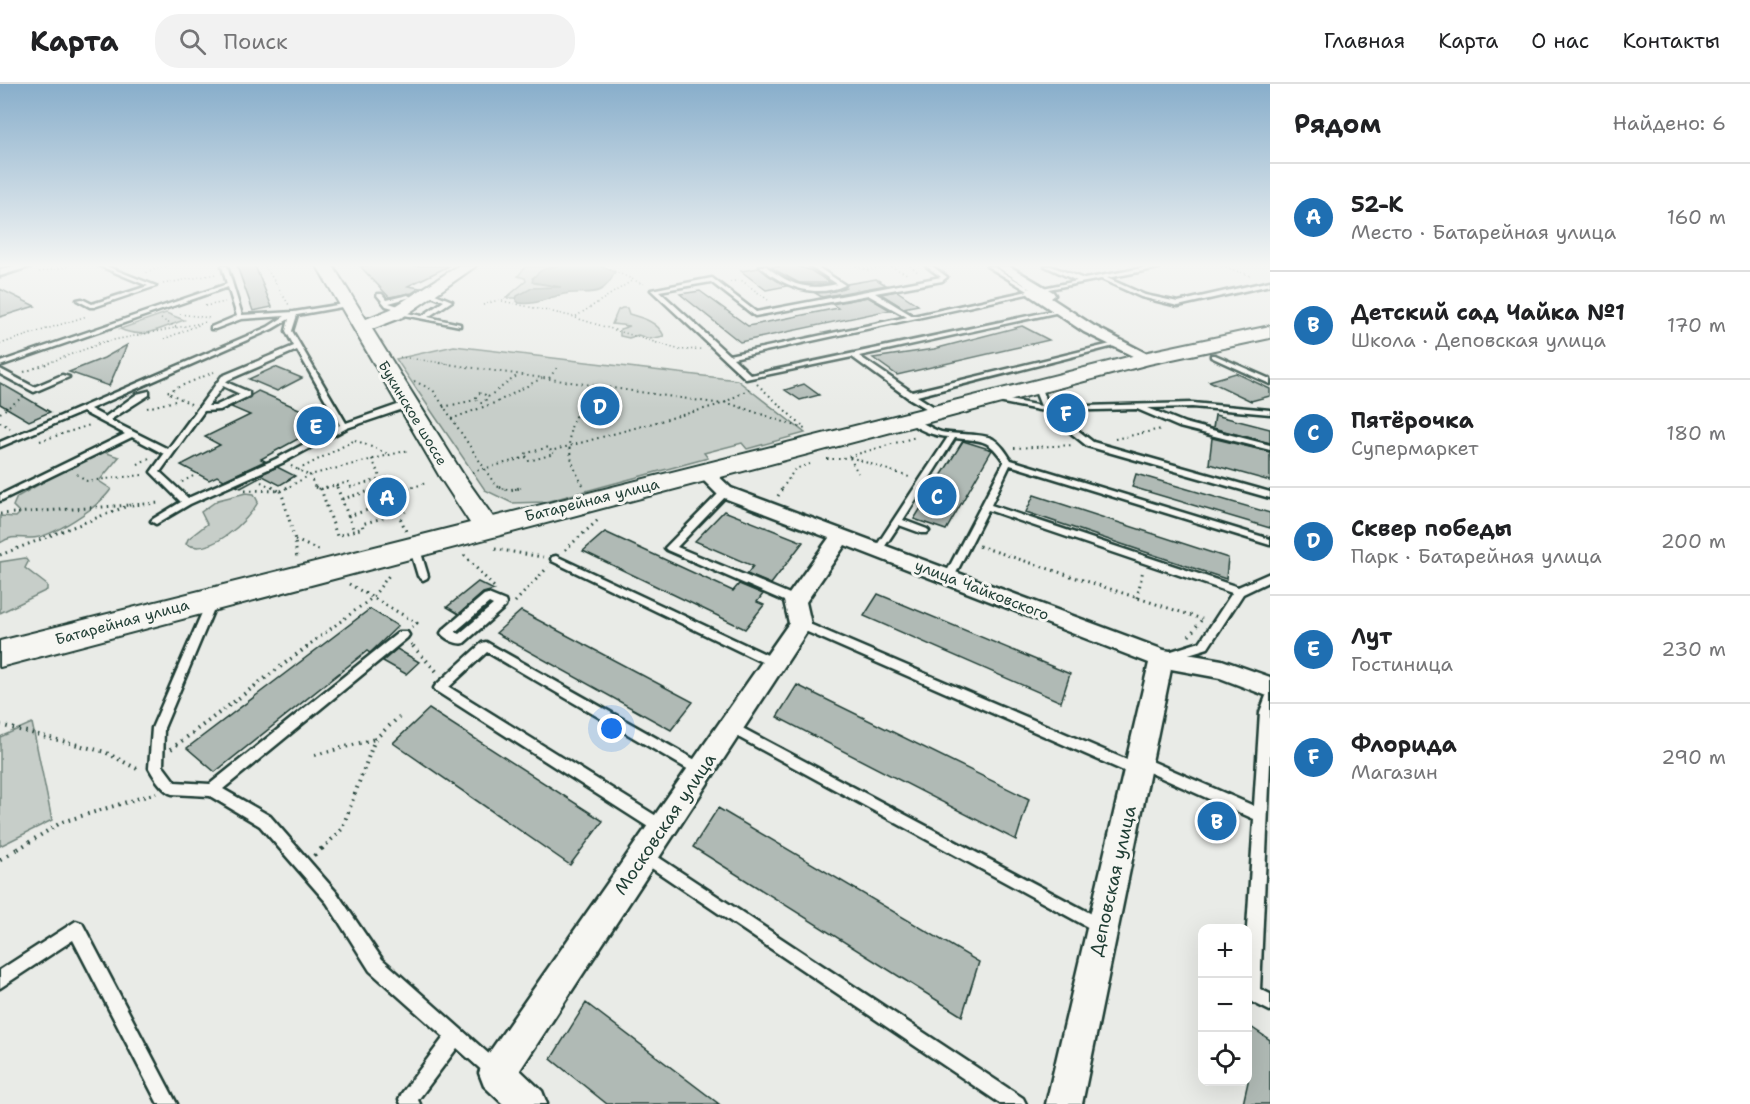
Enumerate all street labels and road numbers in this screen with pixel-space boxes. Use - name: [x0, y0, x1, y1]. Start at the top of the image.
- street label: Букинское шоссе: [375, 357, 451, 469]
- street label: Батарейная улица: [523, 473, 662, 526]
- street label: улица Чайковского: [912, 555, 1052, 625]
- street label: Батарейная улица: [53, 594, 192, 650]
- street label: Московская улица: [609, 748, 721, 900]
- street label: Деповская улица: [1084, 803, 1142, 959]

